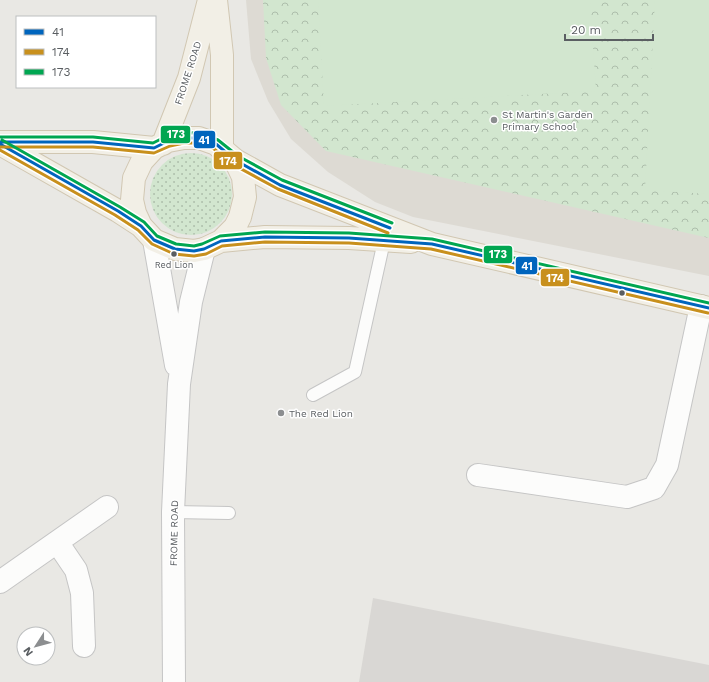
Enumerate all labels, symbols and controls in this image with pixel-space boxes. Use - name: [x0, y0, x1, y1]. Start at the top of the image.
- legend: [16, 16, 156, 88]
- scale bar: [565, 16, 653, 42]
- text: 20 m: [571, 23, 601, 37]
- text: 41: [52, 25, 64, 39]
- street label: FROME ROAD: [173, 40, 203, 106]
- text: 174: [52, 45, 70, 59]
- text: 173: [52, 65, 70, 79]
- place label: St Martin's Garden Primary School: [502, 109, 593, 132]
- marker: St Martin's Garden Primary School: [489, 115, 499, 125]
- line badge: 173: [160, 125, 191, 144]
- text: 173: [167, 128, 185, 141]
- line badge: 41: [193, 130, 216, 149]
- text: 41: [198, 134, 210, 147]
- line badge: 174: [213, 151, 243, 170]
- text: 174: [219, 155, 237, 168]
- line badge: 173: [483, 245, 513, 264]
- text: 173: [489, 248, 507, 261]
- marker: Red Lion: [169, 249, 179, 259]
- line badge: 41: [515, 256, 538, 275]
- place label: Red Lion: [155, 260, 193, 270]
- text: 41: [521, 260, 533, 273]
- line badge: 174: [540, 268, 570, 287]
- text: 174: [546, 272, 564, 285]
- unlabelled marker: [617, 288, 627, 298]
- marker: The Red Lion: [276, 408, 286, 418]
- place label: The Red Lion: [289, 408, 353, 419]
- street label: FROME ROAD: [168, 500, 180, 566]
- north arrow: [16, 626, 56, 666]
- text: N: [21, 644, 36, 659]

